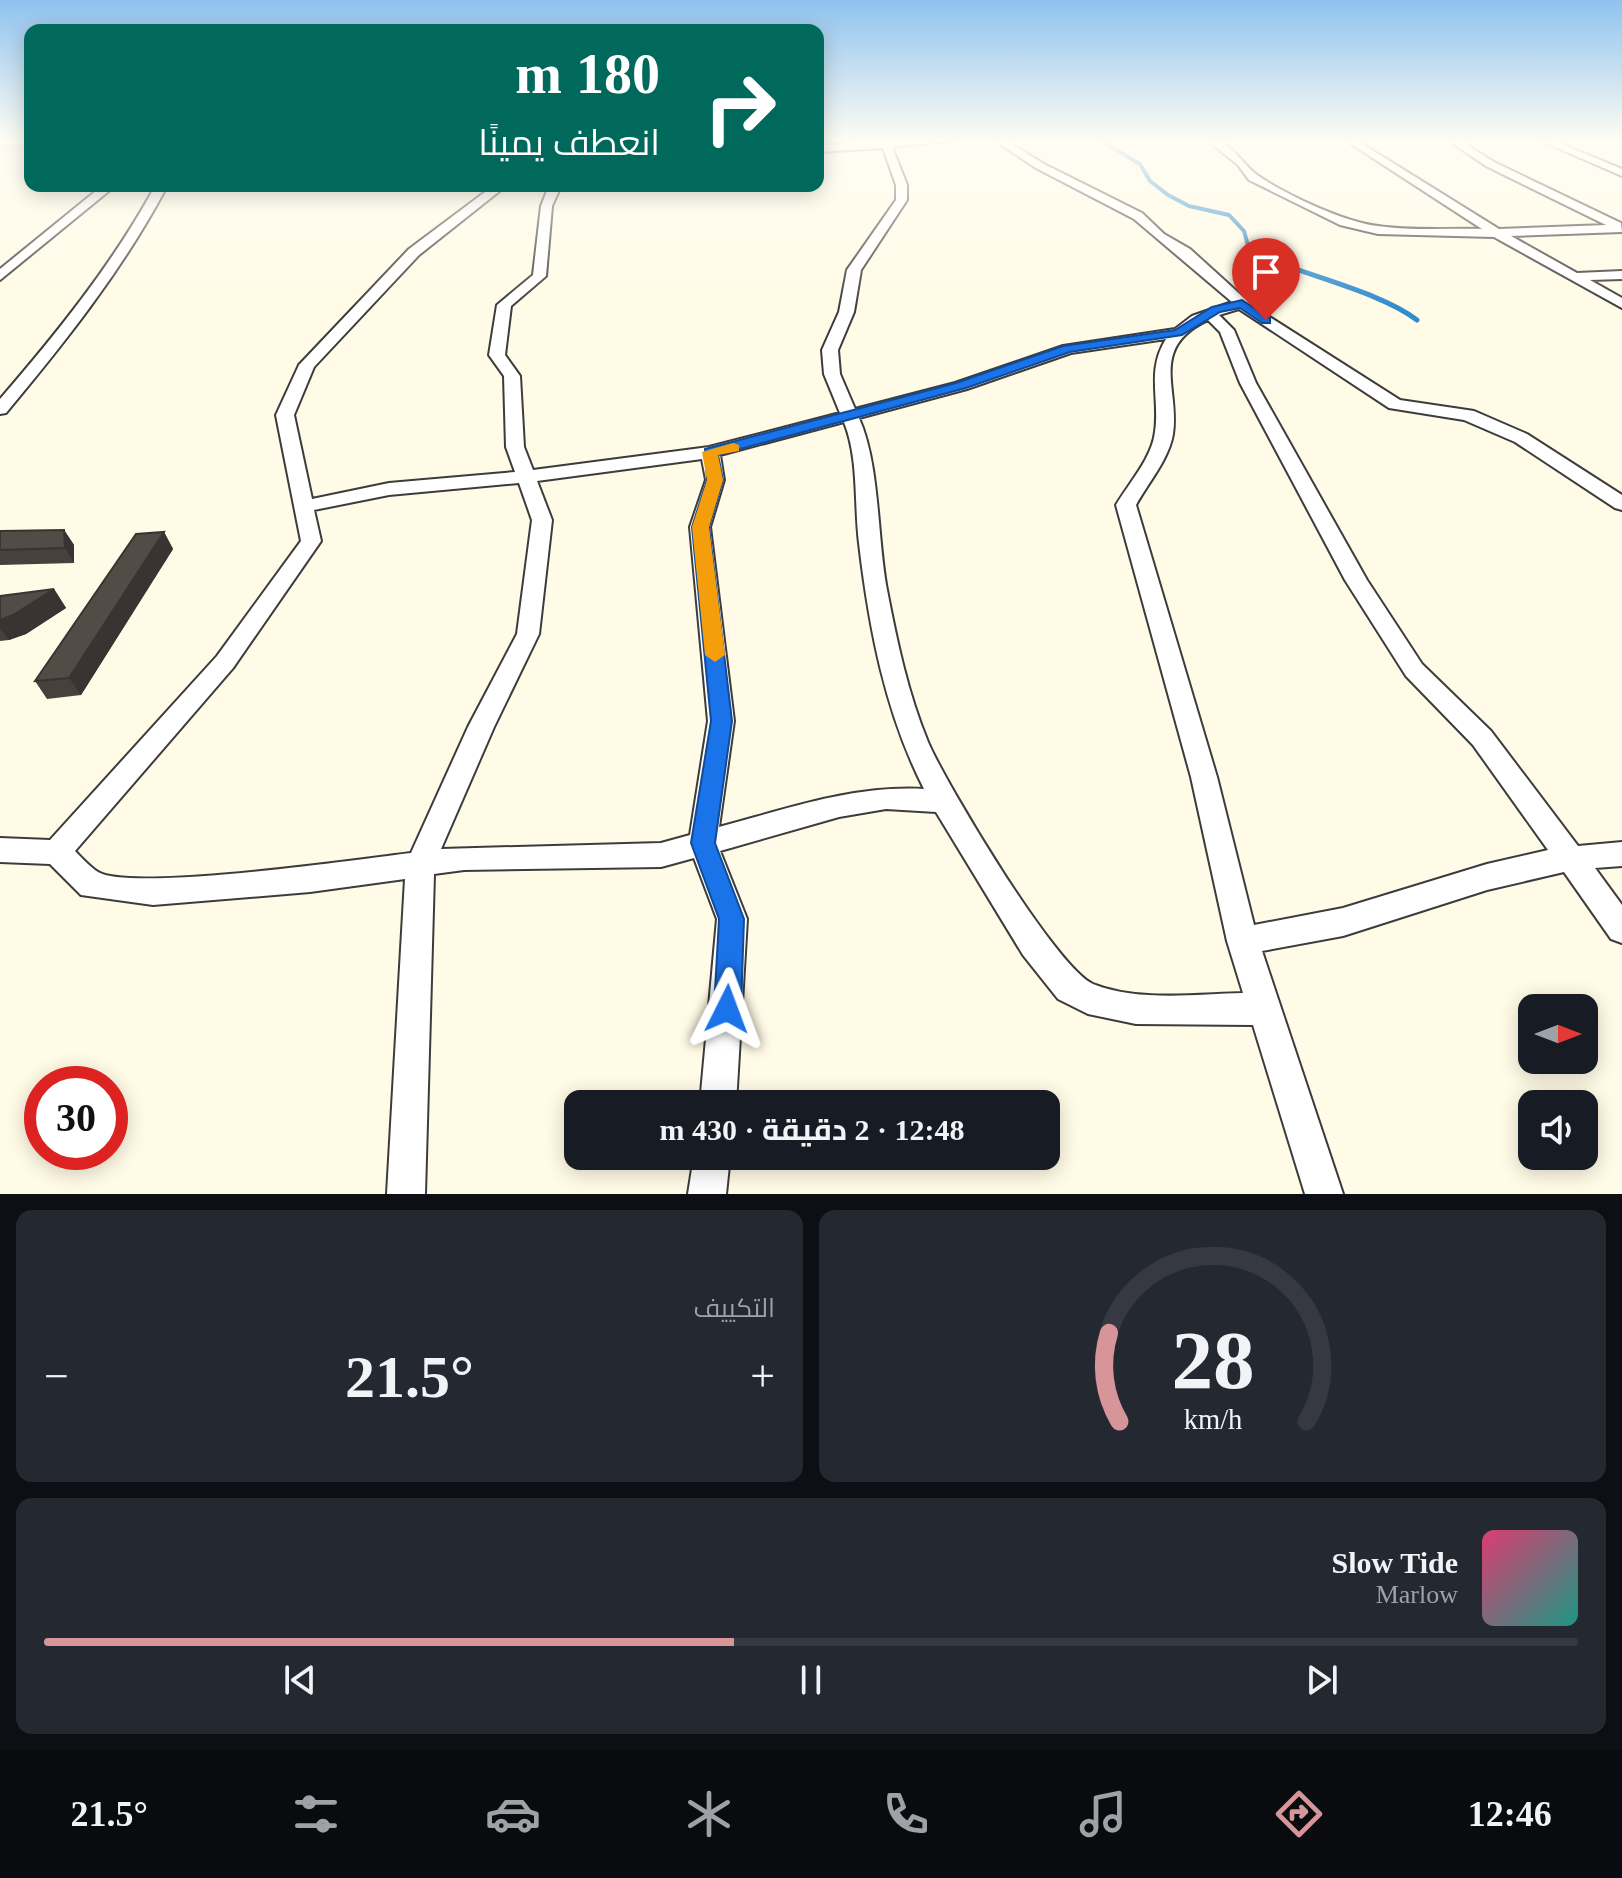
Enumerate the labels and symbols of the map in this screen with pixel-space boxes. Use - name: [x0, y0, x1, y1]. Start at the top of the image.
- pin: [1232, 238, 1300, 320]
- position arrow: [685, 967, 769, 1051]
- north arrow: [1518, 994, 1598, 1074]
- speed limit sign: 30: [24, 1066, 128, 1170]

